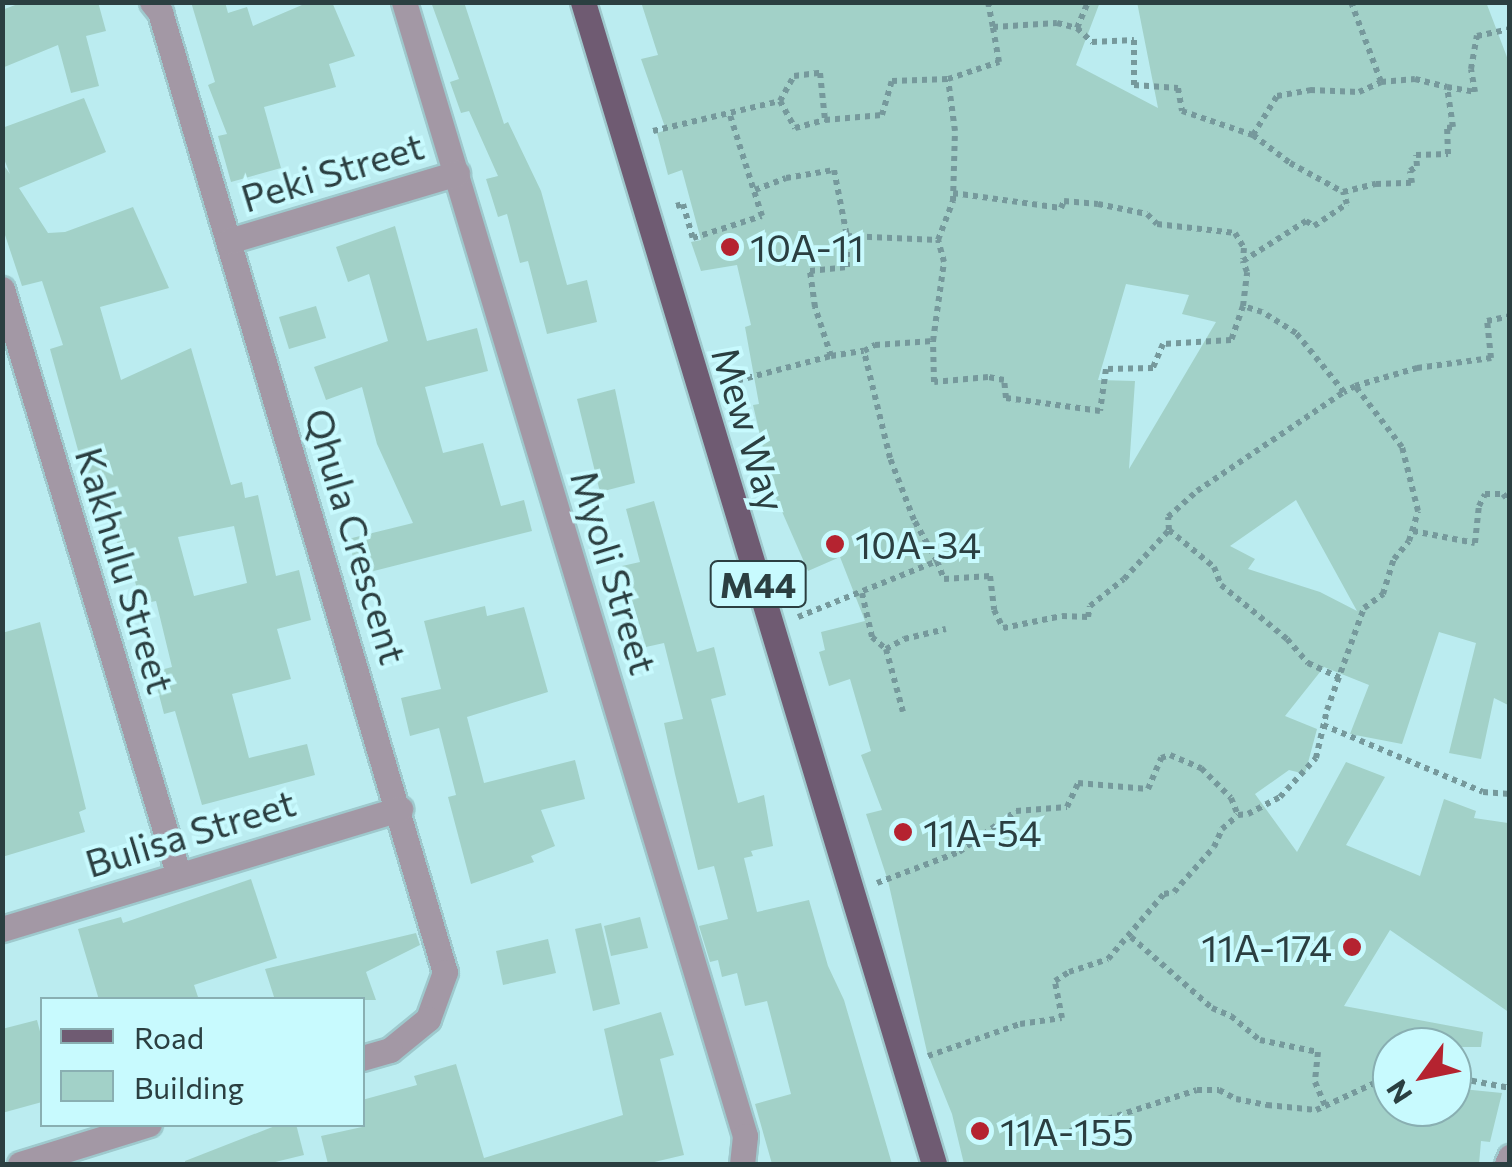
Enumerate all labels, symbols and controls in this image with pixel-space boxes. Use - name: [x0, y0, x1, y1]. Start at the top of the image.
- street label: Peki Street: [235, 122, 429, 220]
- place label: 10A-11: [750, 224, 864, 270]
- marker: 10A-11: [719, 236, 741, 258]
- street label: Mew Way: [703, 341, 797, 517]
- street label: Qhula Crescent: [296, 403, 418, 669]
- street label: Kakhulu Street: [67, 442, 185, 698]
- street label: Myoli Street: [562, 464, 668, 680]
- place label: 10A-34: [855, 521, 981, 567]
- marker: 10A-34: [824, 533, 846, 555]
- road number: M44: [708, 554, 808, 614]
- street label: Bulisa Street: [80, 778, 300, 886]
- place label: 11A-54: [923, 809, 1042, 855]
- marker: 11A-54: [892, 821, 914, 843]
- place label: 11A-174: [1201, 924, 1332, 970]
- marker: 11A-174: [1341, 936, 1363, 958]
- legend: [40, 997, 365, 1127]
- text: Road: [134, 1018, 204, 1055]
- north arrow: [1372, 1027, 1472, 1127]
- text: Building: [134, 1068, 244, 1105]
- text: N: [1379, 1074, 1418, 1110]
- place label: 11A-155: [1000, 1108, 1134, 1154]
- marker: 11A-155: [969, 1120, 991, 1142]

